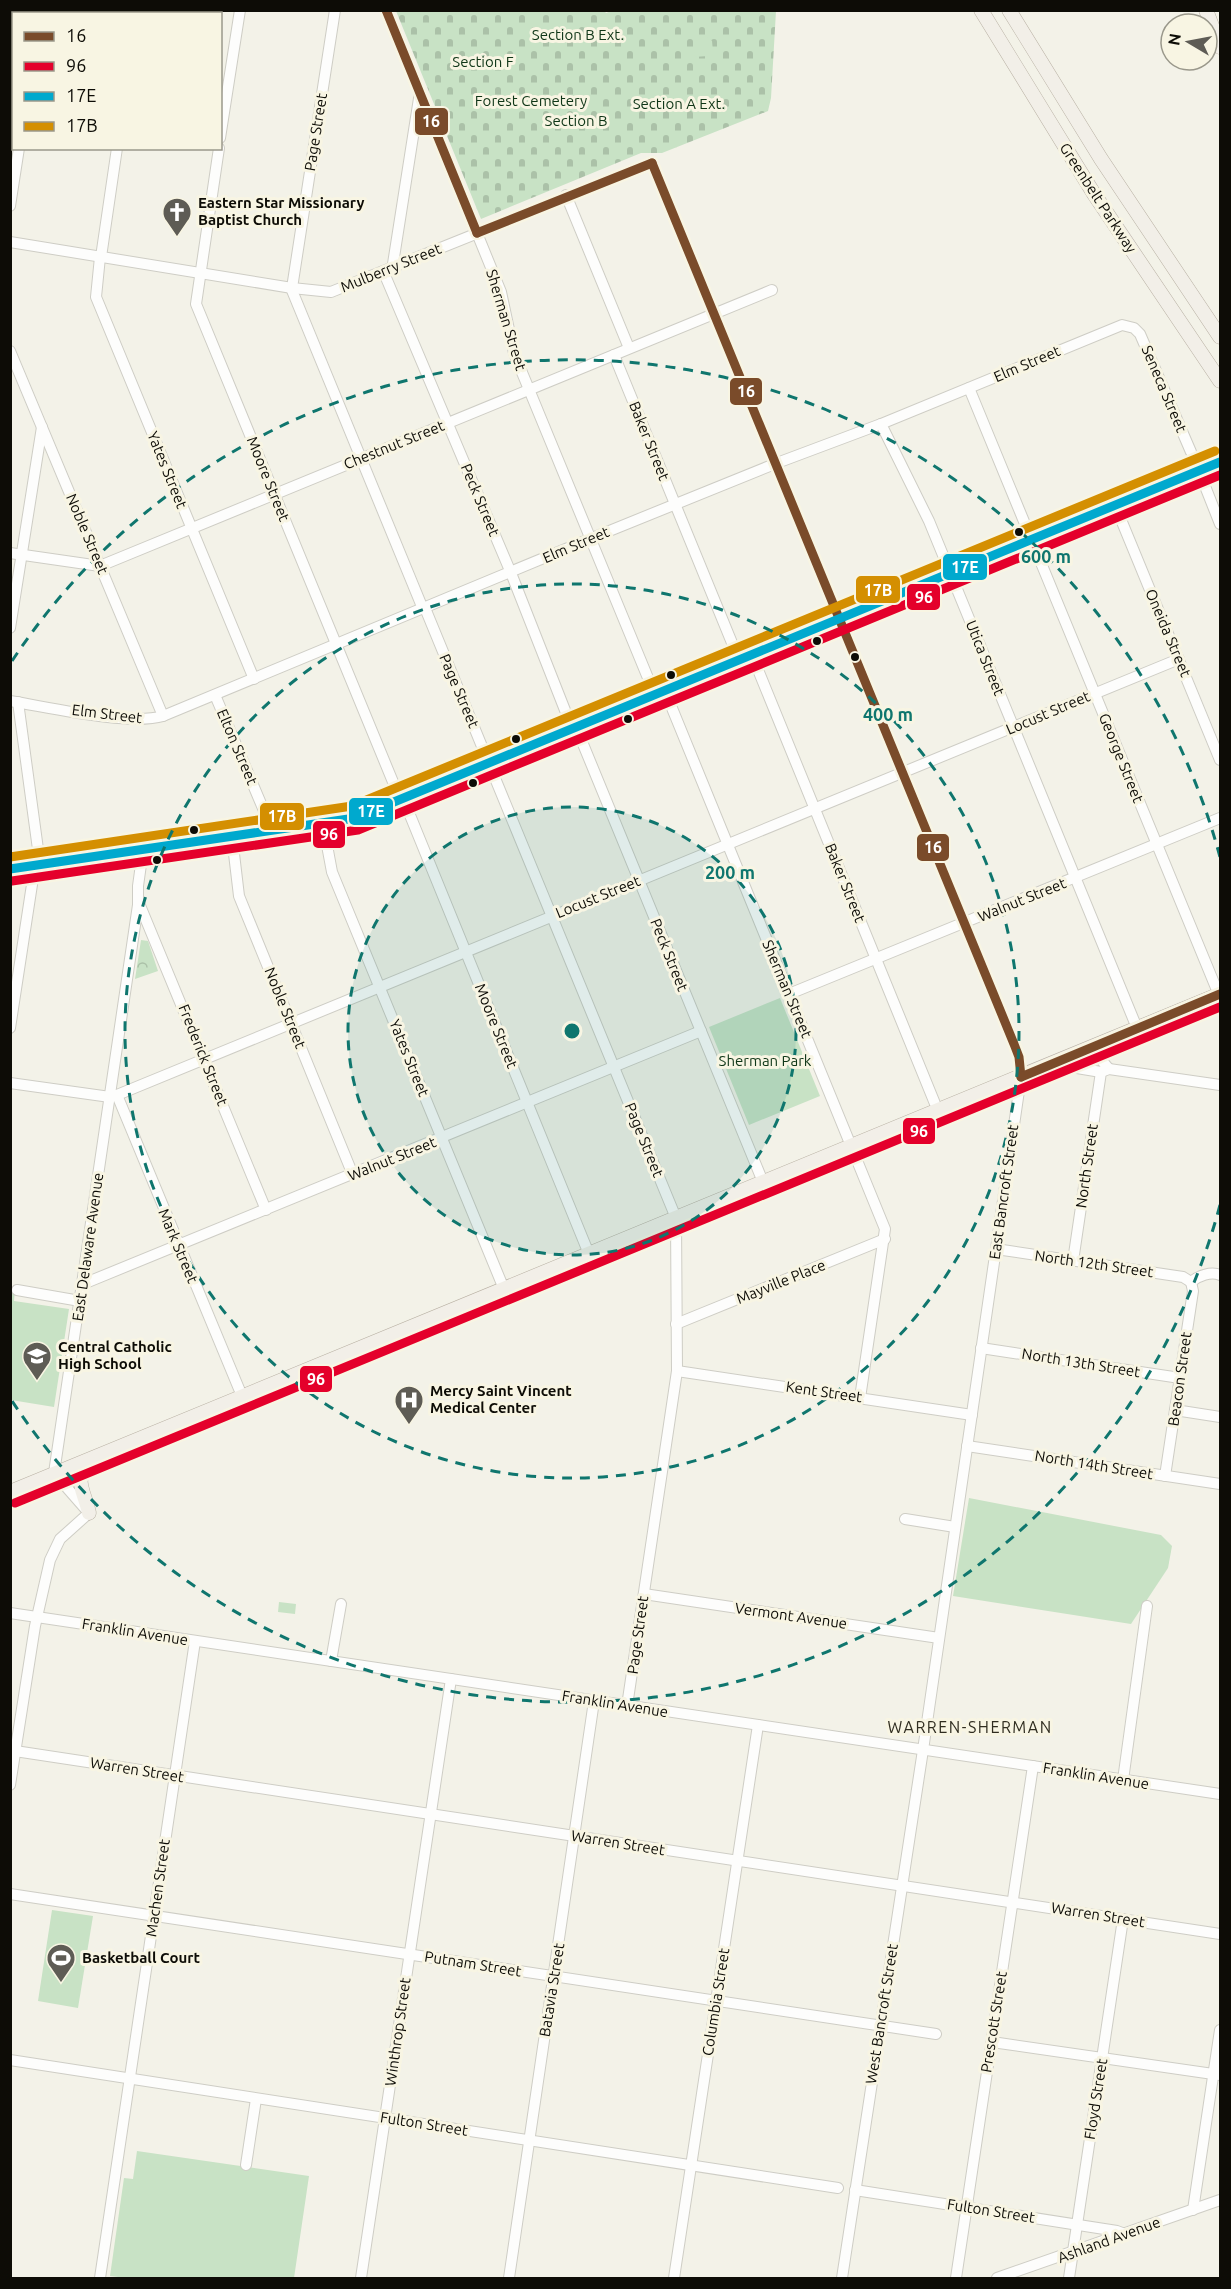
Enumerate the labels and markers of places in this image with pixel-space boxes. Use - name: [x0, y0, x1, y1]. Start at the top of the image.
- place label: Eastern Star Missionary Baptist Church: [198, 194, 364, 228]
- church icon: Eastern Star Missionary Baptist Church: [161, 196, 193, 238]
- unlabelled marker: [1013, 526, 1025, 538]
- unlabelled marker: [811, 635, 823, 647]
- unlabelled marker: [849, 651, 861, 663]
- unlabelled marker: [665, 669, 677, 681]
- unlabelled marker: [622, 713, 634, 725]
- unlabelled marker: [510, 733, 522, 745]
- unlabelled marker: [467, 777, 479, 789]
- unlabelled marker: [188, 824, 200, 836]
- unlabelled marker: [151, 854, 163, 866]
- centre of rings: [562, 1021, 582, 1041]
- place label: Central Catholic High School: [58, 1338, 172, 1372]
- school or university icon: Central Catholic High School: [21, 1340, 53, 1382]
- place label: Mercy Saint Vincent Medical Center: [430, 1382, 572, 1416]
- hospital icon: Mercy Saint Vincent Medical Center: [393, 1384, 425, 1426]
- sports icon: Basketball Court: [45, 1942, 77, 1984]
- place label: Basketball Court: [82, 1949, 200, 1966]

